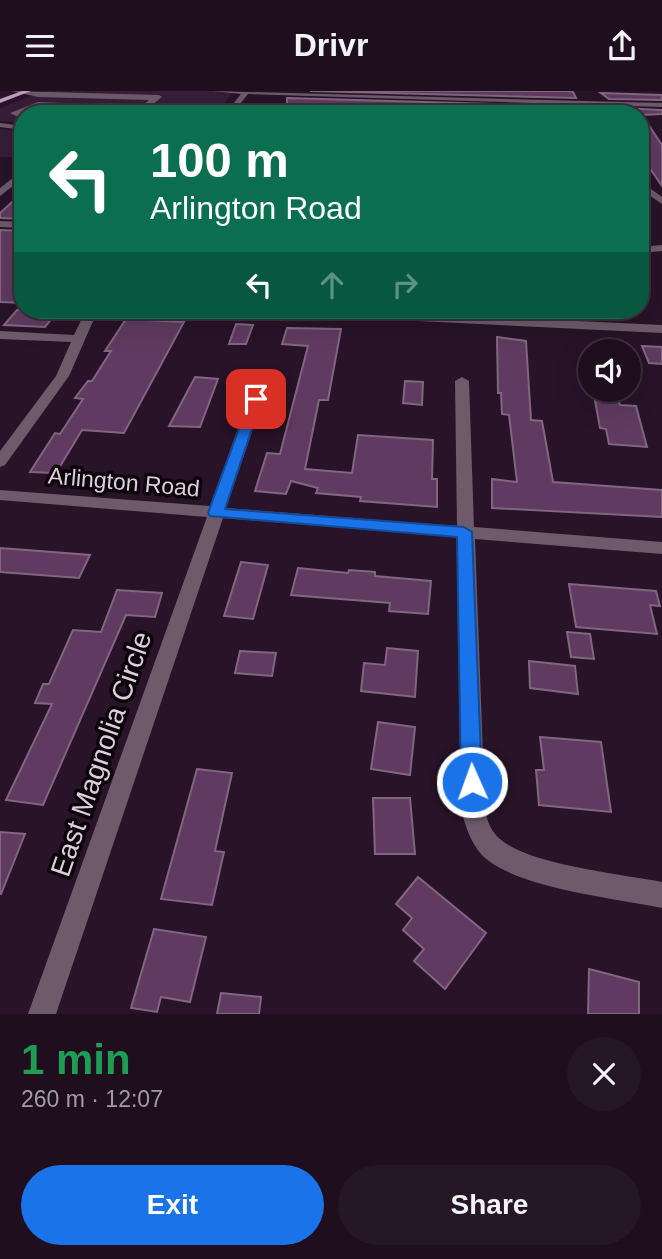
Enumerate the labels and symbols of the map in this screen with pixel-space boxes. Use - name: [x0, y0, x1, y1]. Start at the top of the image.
- pin: [226, 369, 286, 429]
- street label: Arlington Road: [47, 462, 201, 502]
- street label: East Magnolia Circle: [45, 628, 157, 880]
- position arrow: [435, 745, 509, 819]

